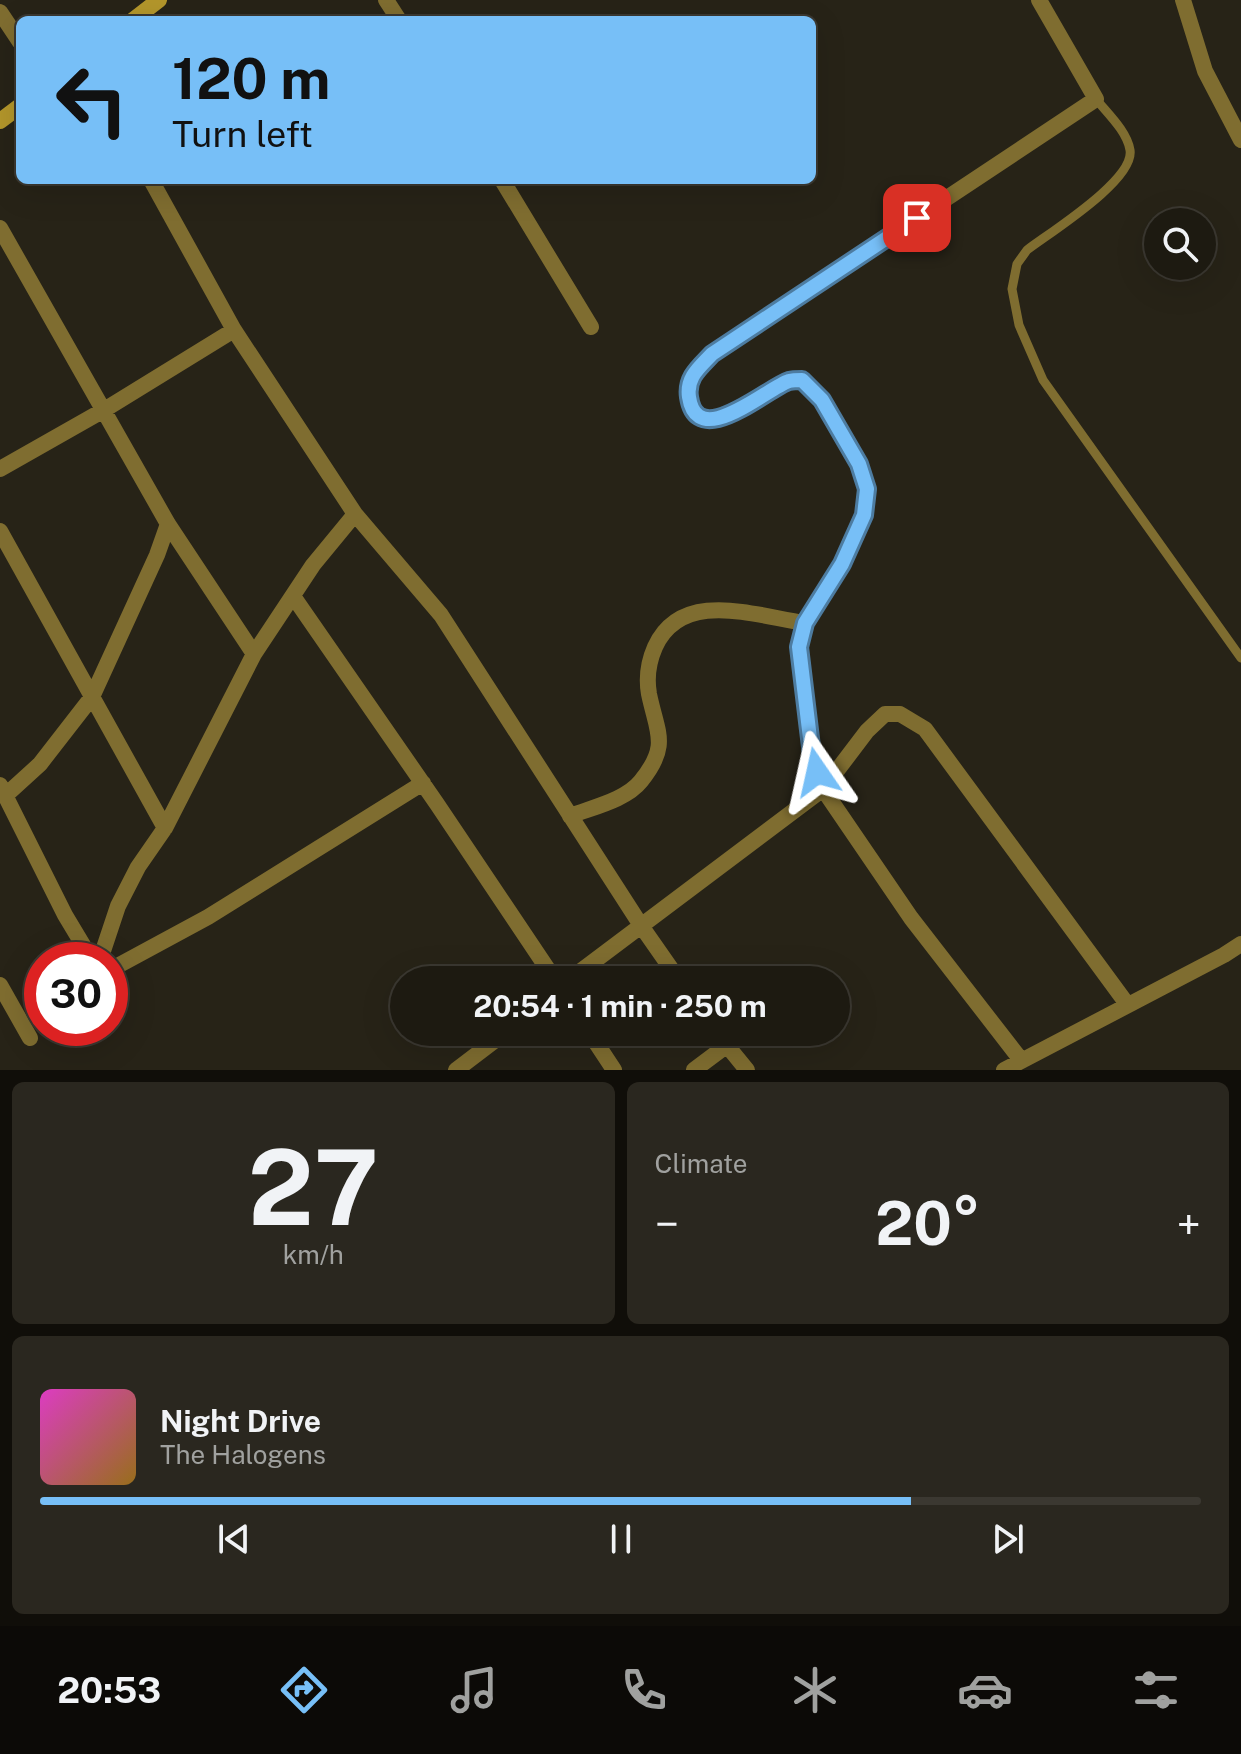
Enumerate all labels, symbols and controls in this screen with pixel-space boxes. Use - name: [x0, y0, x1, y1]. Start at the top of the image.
- text: 120 m: [172, 46, 330, 112]
- icon: left: [40, 48, 144, 152]
- text: Turn left: [172, 113, 313, 155]
- pin: [883, 184, 951, 252]
- icon: arrive: [895, 196, 939, 240]
- map controls: [1144, 208, 1216, 280]
- button: search: [1144, 208, 1216, 280]
- position arrow: [775, 730, 859, 814]
- speed limit sign: 30: [24, 942, 128, 1046]
- text: 20:54 · 1 min · 250 m: [473, 988, 767, 1024]
- text: 27: [248, 1126, 379, 1248]
- text: Climate: [655, 1148, 748, 1179]
- text: 20°: [875, 1188, 980, 1259]
- text: −: [655, 1198, 679, 1250]
- text: +: [1177, 1198, 1201, 1250]
- text: km/h: [283, 1239, 344, 1270]
- text: Night Drive: [160, 1403, 321, 1439]
- text: The Halogens: [160, 1439, 326, 1470]
- icon: previous: [212, 1517, 256, 1561]
- icon: pause: [599, 1517, 643, 1561]
- icon: next: [986, 1517, 1030, 1561]
- icon: directions: [276, 1662, 332, 1718]
- icon: music: [446, 1662, 502, 1718]
- icon: phone: [616, 1662, 672, 1718]
- icon: climate: [787, 1662, 843, 1718]
- icon: car: [957, 1662, 1013, 1718]
- icon: filters: [1128, 1662, 1184, 1718]
- text: 20:53: [57, 1669, 161, 1711]

